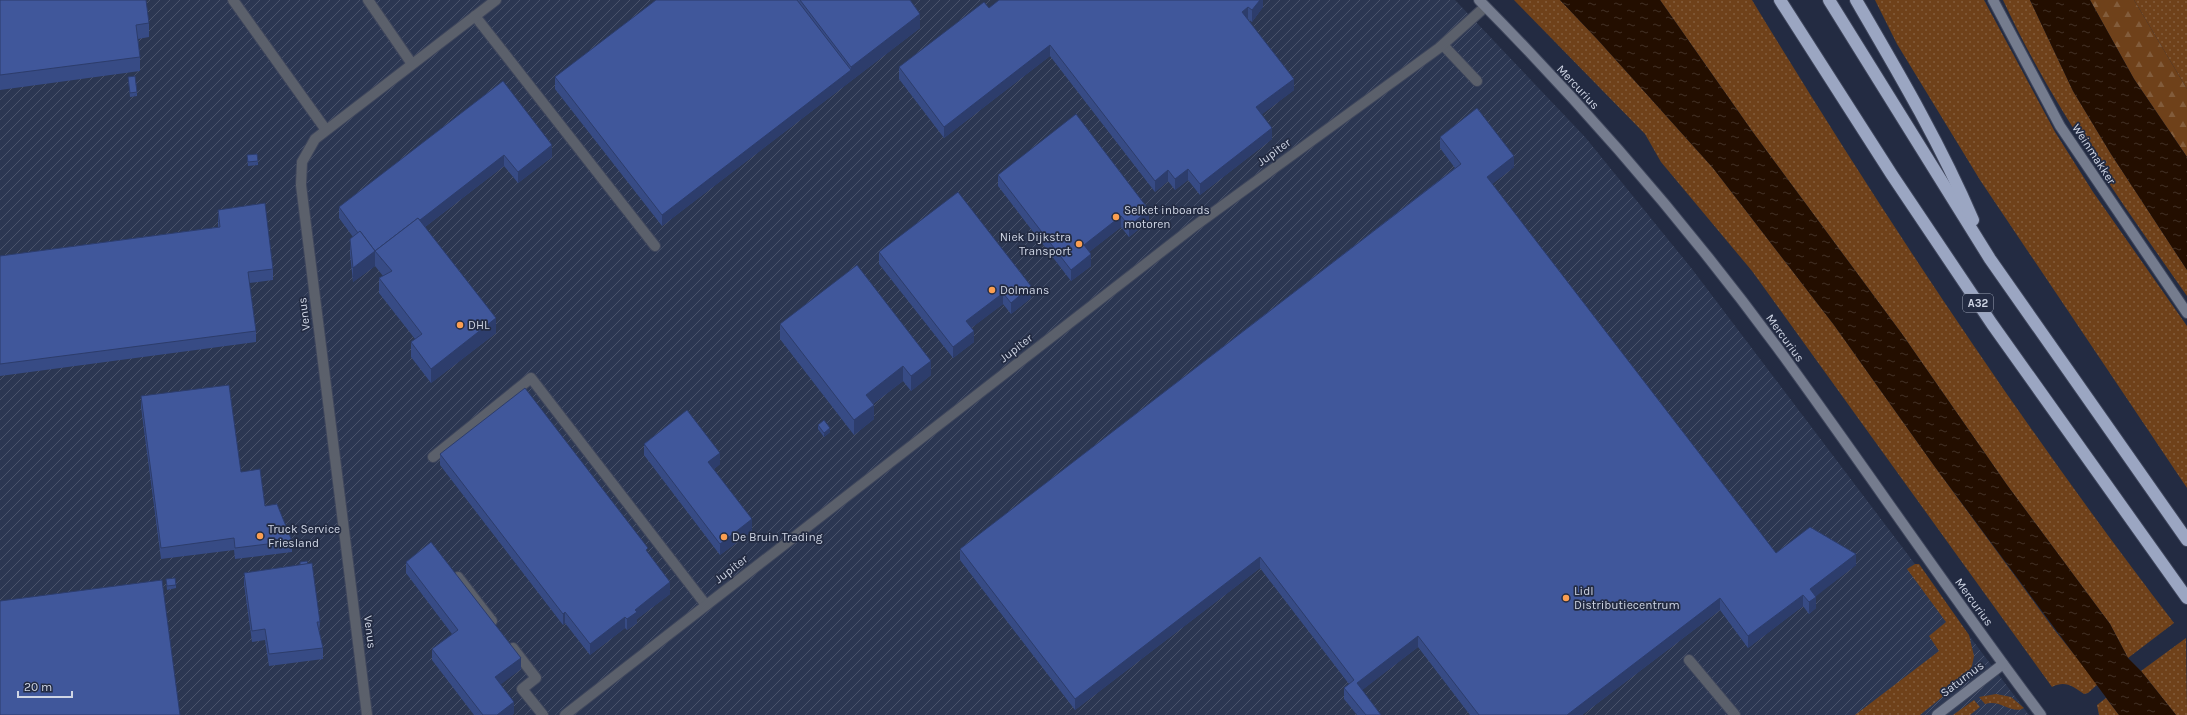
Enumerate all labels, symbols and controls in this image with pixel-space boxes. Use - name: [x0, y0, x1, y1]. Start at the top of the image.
- street label: Mercurius: [1554, 62, 1602, 112]
- street label: Weinmakker: [2069, 121, 2119, 187]
- street label: Jupiter: [1255, 135, 1294, 169]
- place label: Selket inboards motoren: [1124, 203, 1210, 231]
- marker: Selket inboards motoren: [1111, 212, 1121, 222]
- place label: Niek Dijkstra Transport: [1000, 230, 1071, 258]
- marker: Niek Dijkstra Transport: [1074, 239, 1084, 249]
- place label: Dolmans: [1000, 283, 1049, 297]
- marker: Dolmans: [987, 285, 997, 295]
- road number: A32: [1963, 294, 1993, 312]
- street label: Venus: [295, 297, 313, 331]
- street label: Mercurius: [1763, 311, 1807, 365]
- place label: DHL: [468, 318, 490, 332]
- marker: DHL: [455, 320, 465, 330]
- street label: Jupiter: [997, 330, 1036, 365]
- place label: Truck Service Friesland: [268, 522, 340, 550]
- place label: De Bruin Trading: [732, 530, 823, 544]
- marker: Truck Service Friesland: [255, 531, 265, 541]
- marker: De Bruin Trading: [719, 532, 729, 542]
- street label: Jupiter: [712, 551, 751, 586]
- street label: Mercurius: [1952, 575, 1996, 629]
- place label: Lidl Distributiecentrum: [1574, 584, 1680, 612]
- marker: Lidl Distributiecentrum: [1561, 593, 1571, 603]
- street label: Venus: [361, 615, 379, 649]
- street label: Saturnus: [1938, 658, 1986, 700]
- scale bar: [18, 673, 72, 699]
- text: 20 m: [24, 680, 52, 694]

